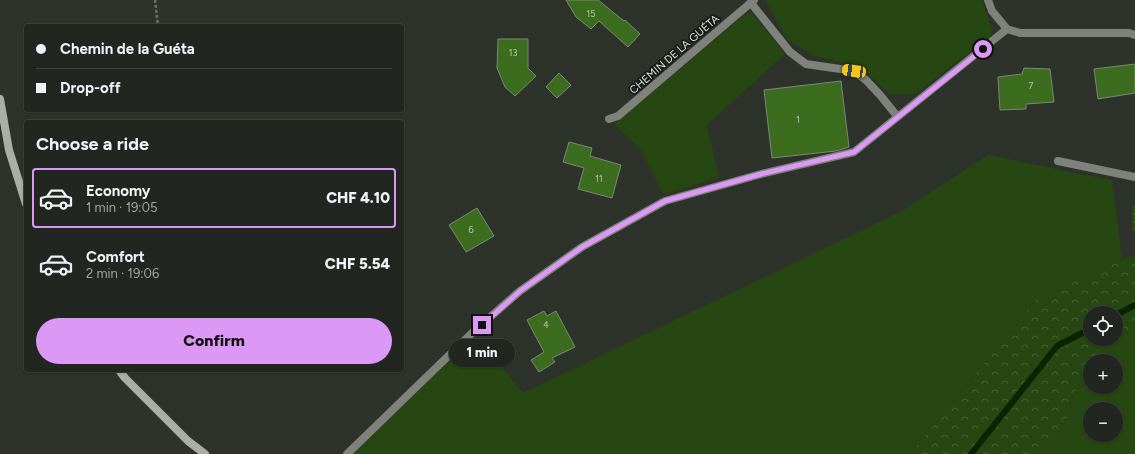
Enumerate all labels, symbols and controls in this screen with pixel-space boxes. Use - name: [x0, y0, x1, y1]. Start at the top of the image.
- house number: 15: [587, 8, 595, 19]
- street label: CHEMIN DE LA GUÉTA: [627, 12, 722, 97]
- text: Chemin de la Guéta: [60, 40, 195, 58]
- route start: [974, 40, 992, 58]
- house number: 13: [509, 47, 517, 58]
- car: [841, 63, 867, 79]
- text: Drop-off: [60, 79, 121, 97]
- house number: 7: [1029, 80, 1034, 91]
- house number: 1: [796, 114, 800, 125]
- text: Choose a ride: [36, 133, 149, 155]
- house number: 11: [595, 173, 603, 184]
- icon: car: [38, 180, 74, 216]
- text: Economy: [86, 182, 151, 200]
- text: CHF 4.10: [326, 189, 390, 207]
- text: 1 min · 19:05: [86, 200, 157, 215]
- house number: 6: [468, 224, 474, 235]
- icon: car: [38, 246, 74, 282]
- text: Comfort: [86, 248, 145, 266]
- text: CHF 5.54: [325, 255, 390, 273]
- text: 2 min · 19:06: [86, 266, 159, 281]
- map controls: [1083, 306, 1123, 442]
- button: locate: [1083, 306, 1123, 346]
- route end: [473, 316, 491, 334]
- button: Confirm: [36, 318, 392, 364]
- house number: 4: [543, 319, 549, 330]
- callout: 1 min: [449, 339, 515, 367]
- text: 1 min: [466, 345, 498, 360]
- button: +: [1083, 354, 1123, 394]
- button: −: [1083, 402, 1123, 442]

